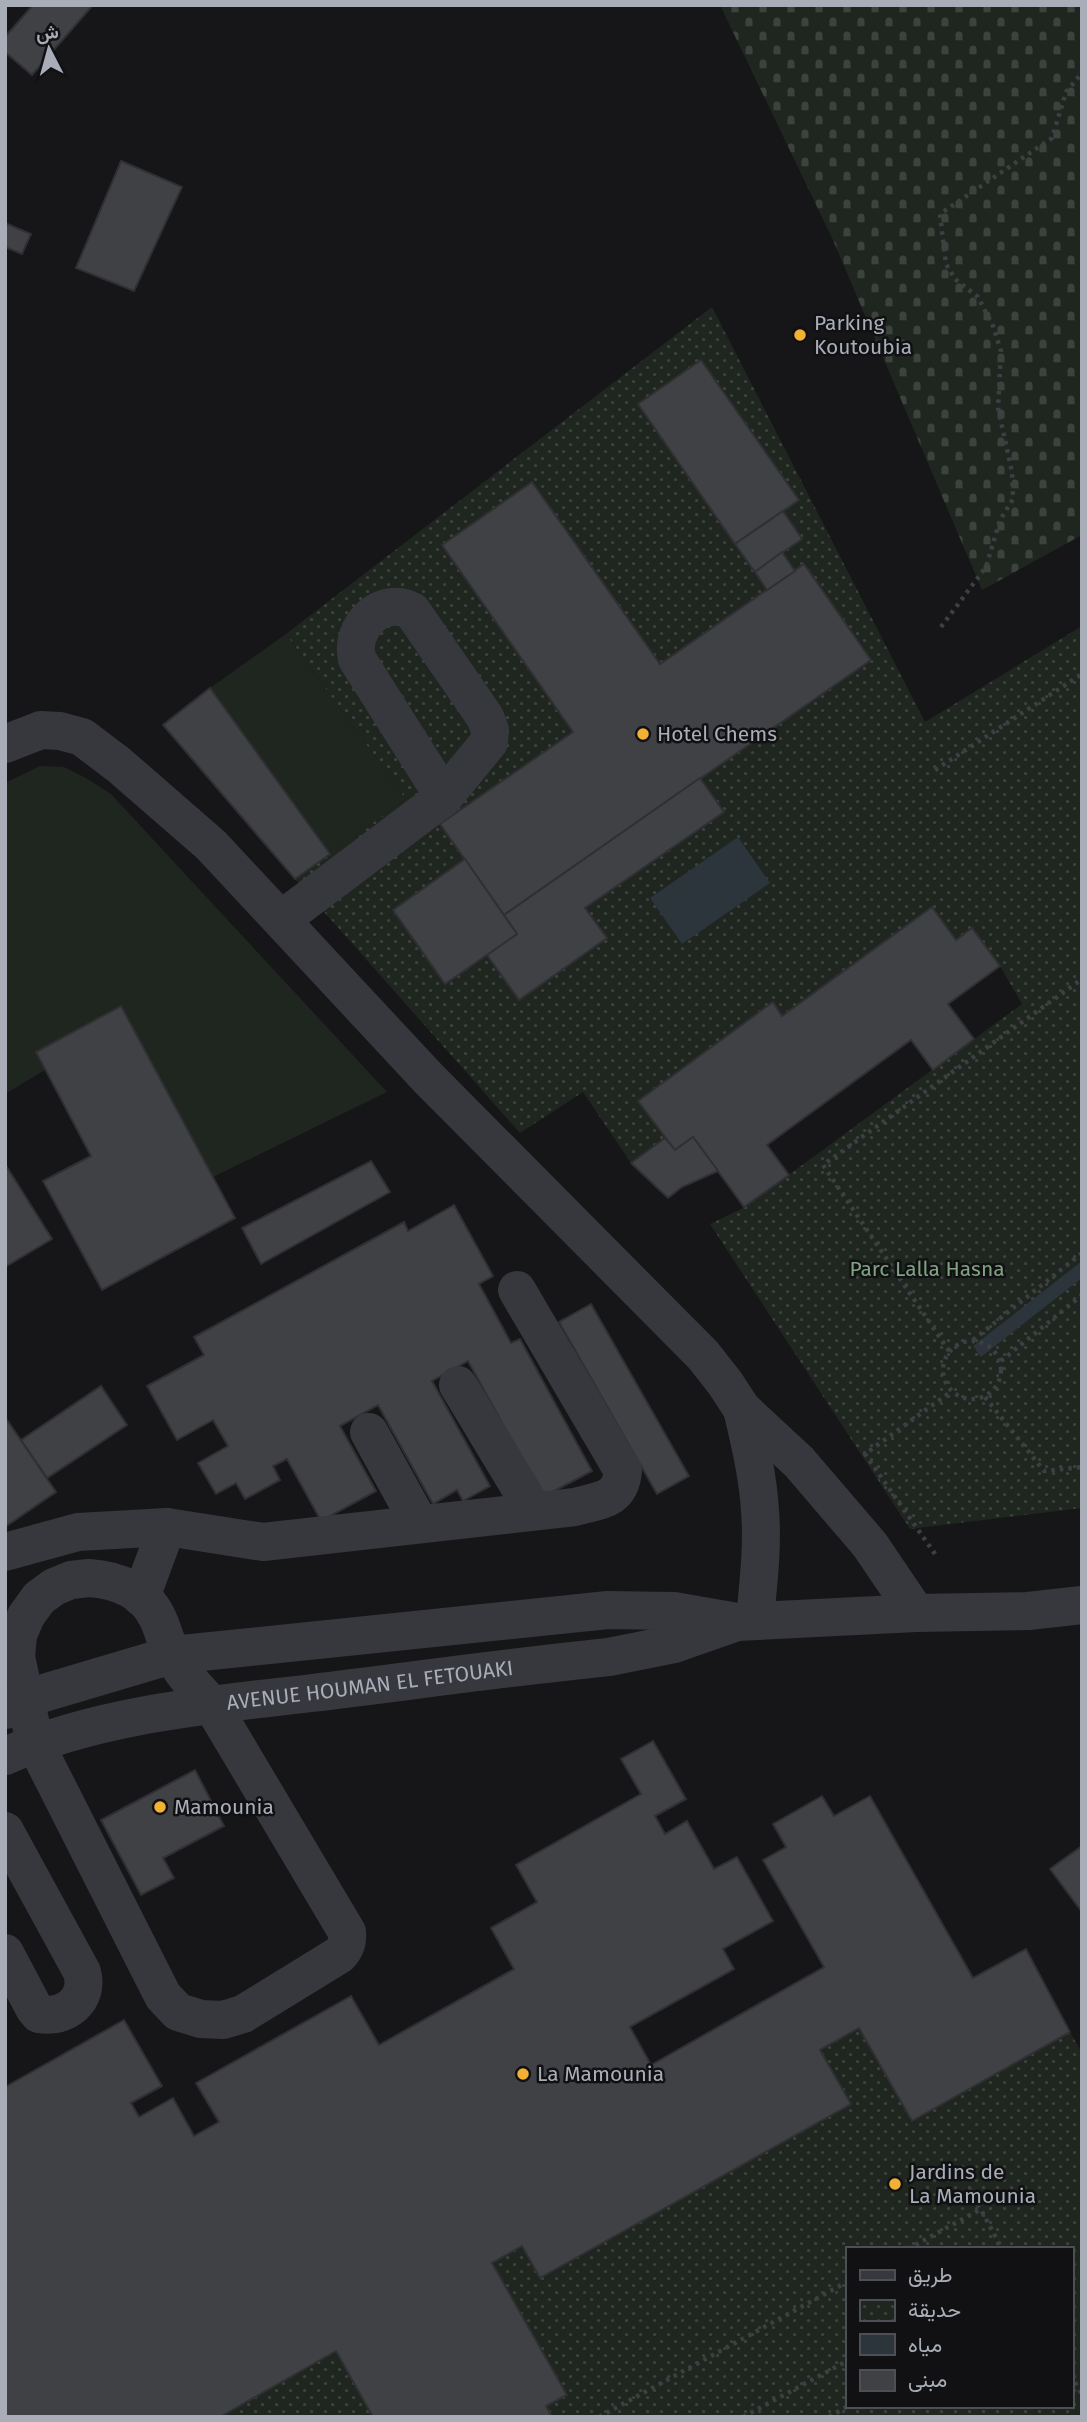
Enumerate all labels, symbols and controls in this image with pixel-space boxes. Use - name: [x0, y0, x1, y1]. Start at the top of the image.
- north arrow: [14, 14, 84, 84]
- text: ش: [35, 20, 60, 45]
- place label: Parking Koutoubia: [814, 310, 912, 360]
- marker: Parking Koutoubia: [792, 327, 808, 343]
- place label: Hotel Chems: [657, 721, 777, 747]
- marker: Hotel Chems: [635, 726, 651, 742]
- park label: Parc Lalla Hasna: [849, 1256, 1005, 1282]
- street label: AVENUE HOUMAN EL FETOUAKI: [225, 1655, 515, 1716]
- place label: Mamounia: [174, 1794, 274, 1820]
- marker: Mamounia: [152, 1799, 168, 1815]
- place label: La Mamounia: [537, 2061, 664, 2087]
- marker: La Mamounia: [515, 2066, 531, 2082]
- place label: Jardins de La Mamounia: [909, 2159, 1036, 2209]
- marker: Jardins de La Mamounia: [887, 2176, 903, 2192]
- legend: [846, 2247, 1073, 2408]
- text: طريق: [908, 2262, 953, 2288]
- text: حديقة: [908, 2297, 961, 2323]
- text: مياه: [908, 2332, 942, 2358]
- text: مبنى: [908, 2367, 947, 2393]

